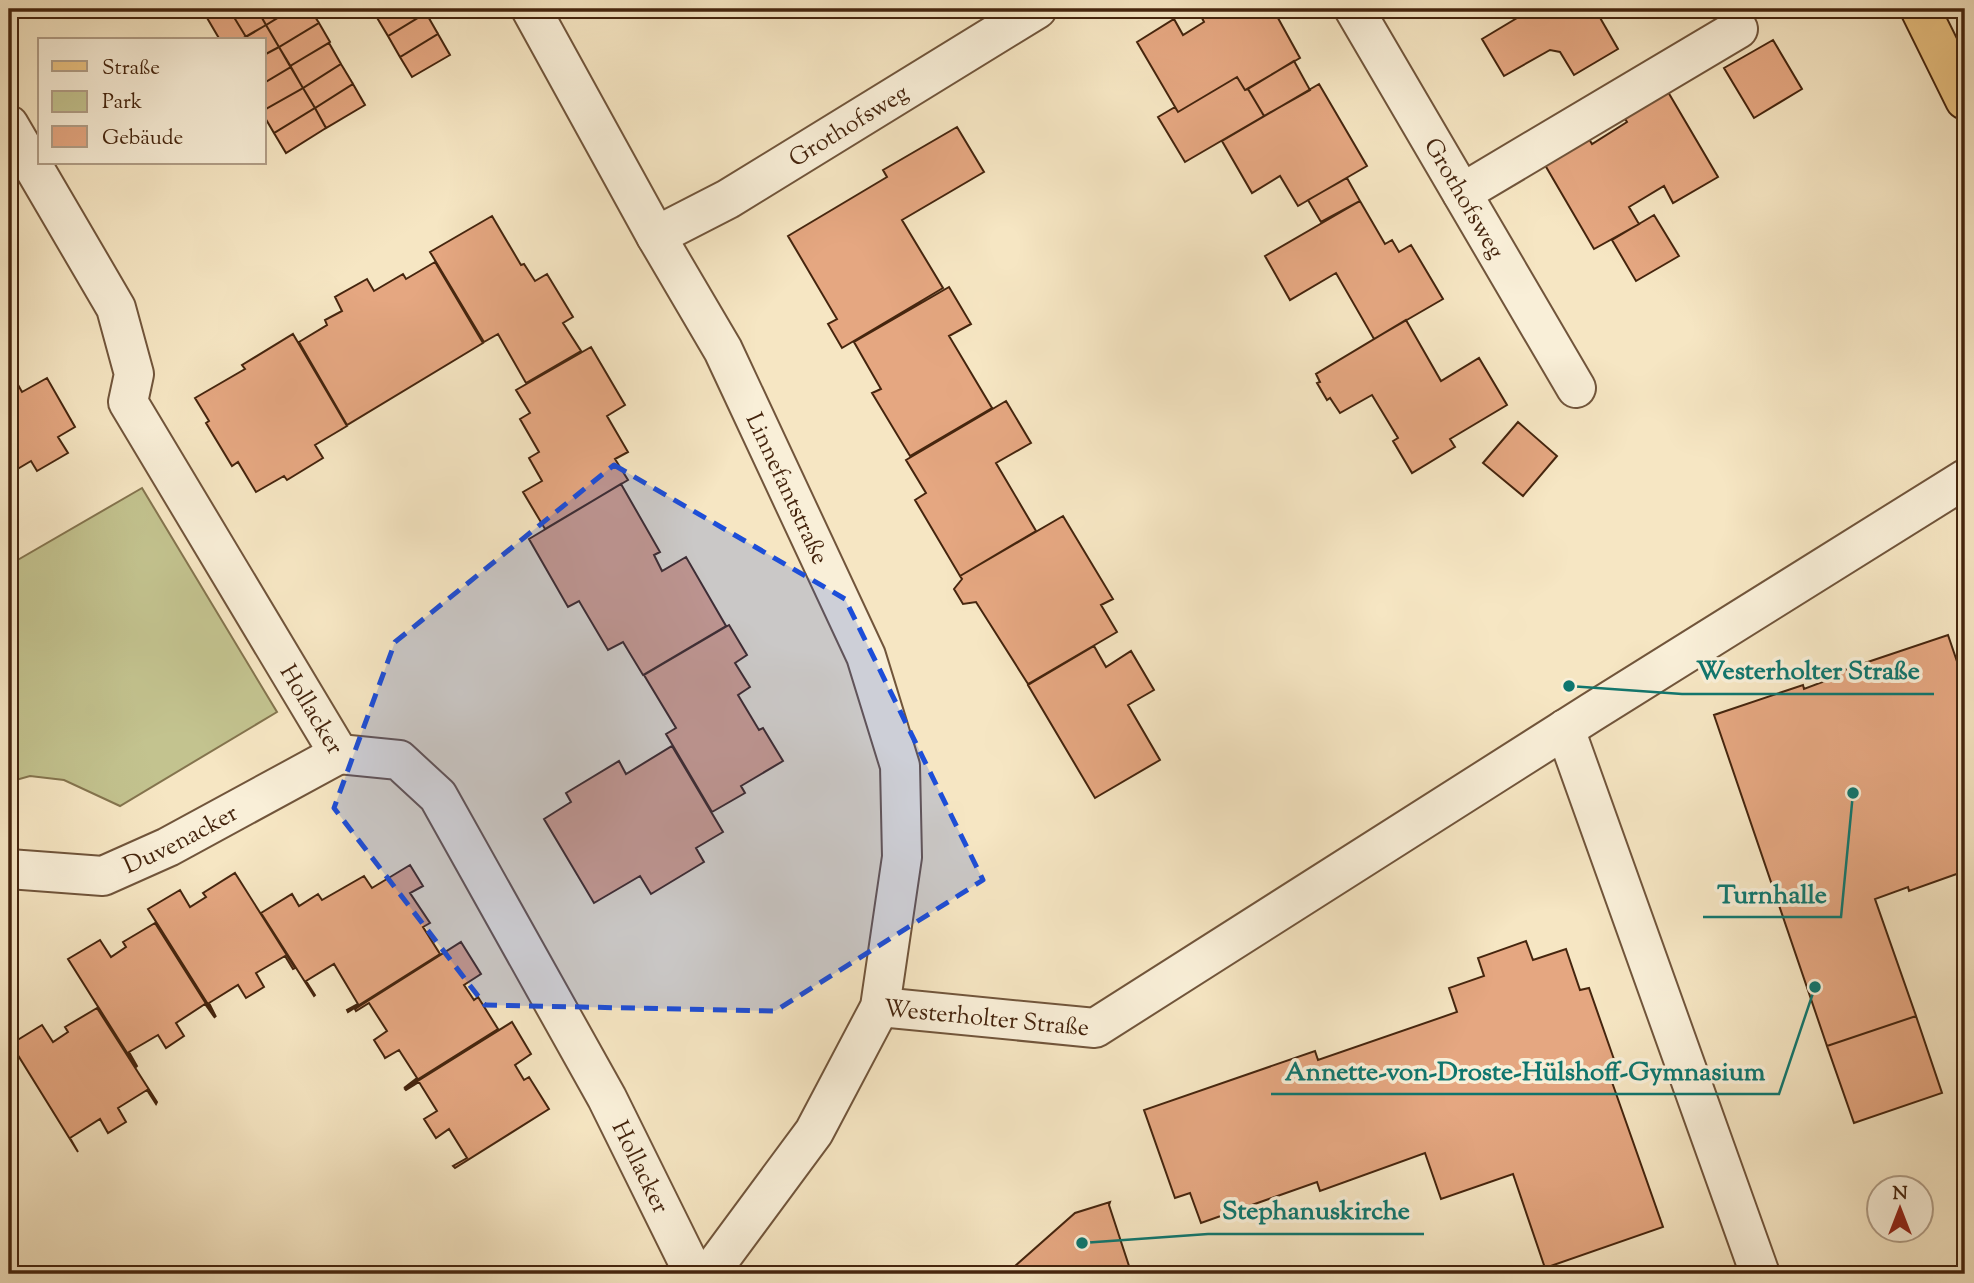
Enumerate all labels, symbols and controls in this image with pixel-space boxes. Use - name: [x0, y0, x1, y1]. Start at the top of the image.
- legend: [38, 38, 266, 164]
- text: Straße: [102, 54, 160, 84]
- street label: Grothofsweg: [783, 77, 916, 177]
- text: Park: [102, 88, 143, 118]
- text: Gebäude: [102, 124, 183, 154]
- street label: Grothofsweg: [1414, 132, 1512, 266]
- street label: Linnefantstraße: [736, 408, 836, 570]
- callout: Westerholter Straße: [1682, 647, 1934, 694]
- text: Westerholter Straße: [1696, 654, 1920, 691]
- street label: Hollacker: [270, 659, 351, 762]
- street label: Duvenacker: [118, 797, 244, 884]
- callout: Turnhalle: [1703, 870, 1841, 917]
- text: Turnhalle: [1717, 878, 1827, 915]
- street label: Westerholter Straße: [882, 992, 1091, 1046]
- callout: Annette-von-Droste-Hülshoff-Gymnasium: [1271, 1047, 1779, 1094]
- text: Annette-von-Droste-Hülshoff-Gymnasium: [1285, 1055, 1766, 1092]
- street label: Hollacker: [602, 1115, 676, 1220]
- north arrow: [1866, 1174, 1936, 1244]
- text: N: [1892, 1181, 1908, 1208]
- callout: Stephanuskirche: [1208, 1187, 1424, 1234]
- text: Stephanuskirche: [1222, 1194, 1410, 1231]

